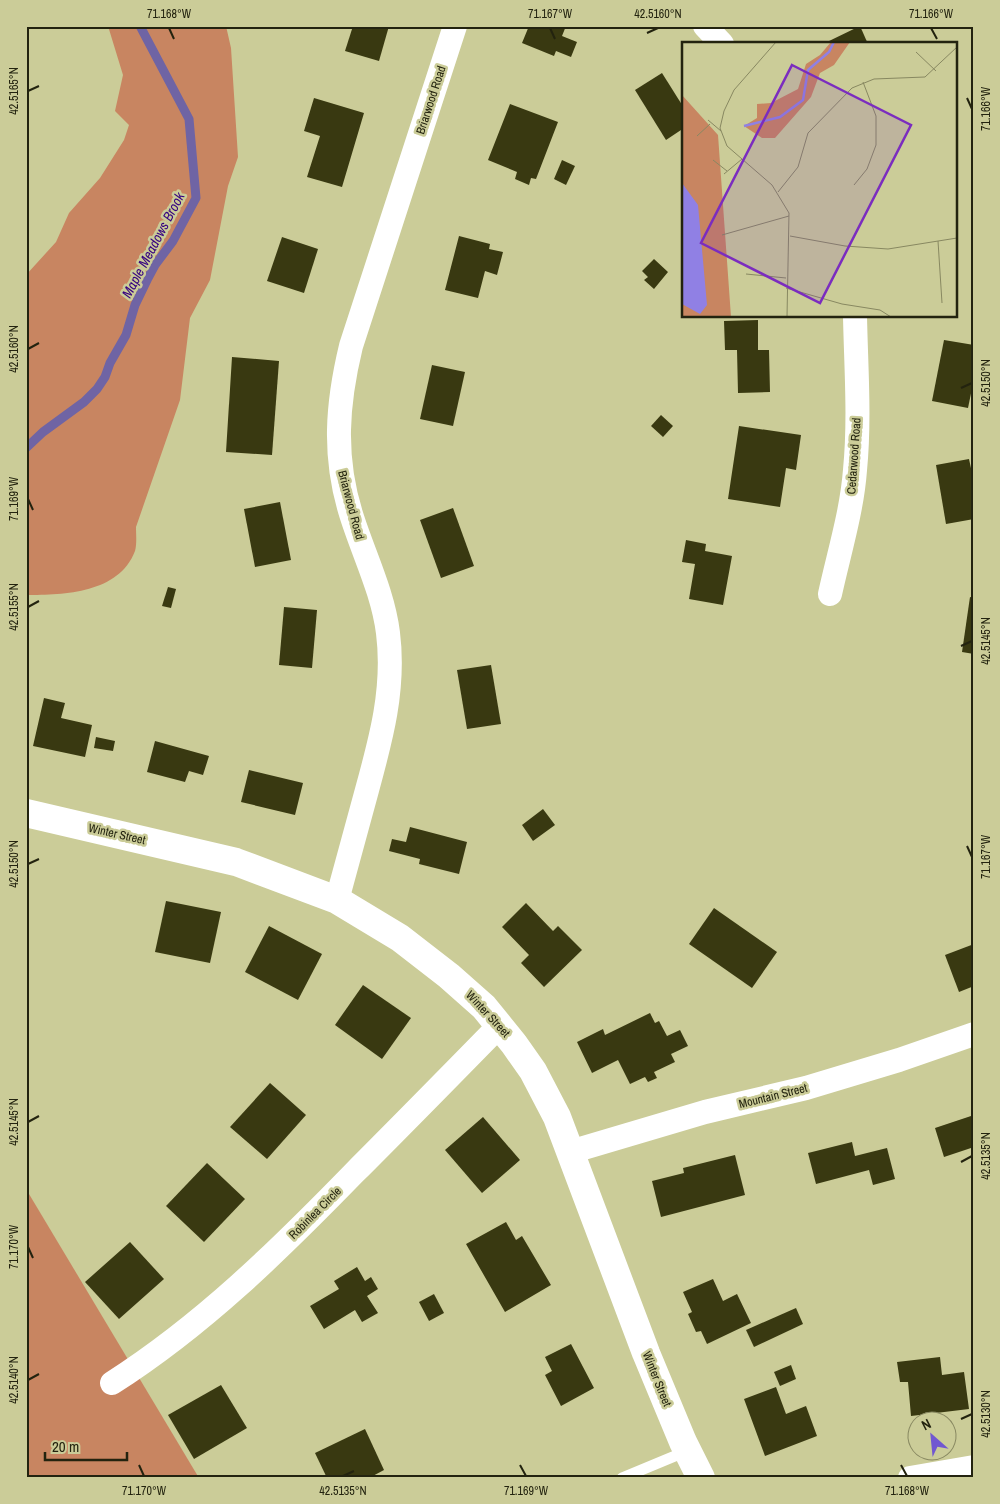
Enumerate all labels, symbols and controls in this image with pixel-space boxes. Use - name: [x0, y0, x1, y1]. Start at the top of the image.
- text: 71.168°W: [147, 6, 192, 22]
- text: 71.167°W: [528, 6, 573, 22]
- text: 42.5160°N: [634, 6, 682, 22]
- text: 71.166°W: [909, 6, 954, 22]
- inset map: [682, 42, 958, 318]
- street label: Briarwood Road: [412, 64, 450, 136]
- text: 42.5165°N: [6, 67, 22, 115]
- text: 71.166°W: [978, 86, 994, 131]
- water label: Maple Meadows Brook: [118, 188, 189, 301]
- text: 42.5160°N: [6, 325, 22, 373]
- text: 42.5150°N: [978, 359, 994, 407]
- street label: Cedarwood Road: [843, 417, 865, 495]
- street label: Briarwood Road: [334, 469, 368, 541]
- text: 71.169°W: [6, 476, 22, 521]
- text: 42.5155°N: [6, 583, 22, 631]
- text: 42.5145°N: [978, 617, 994, 665]
- street label: Winter Street: [87, 820, 147, 848]
- text: 71.167°W: [978, 834, 994, 879]
- text: 42.5150°N: [6, 840, 22, 888]
- street label: Winter Street: [462, 987, 514, 1041]
- street label: Mountain Street: [737, 1080, 809, 1112]
- text: 42.5145°N: [6, 1098, 22, 1146]
- text: 42.5135°N: [978, 1132, 994, 1180]
- street label: Robinlea Circle: [285, 1183, 345, 1243]
- text: 71.170°W: [6, 1224, 22, 1269]
- street label: Winter Street: [639, 1349, 675, 1409]
- text: 42.5140°N: [6, 1356, 22, 1404]
- text: 42.5130°N: [978, 1390, 994, 1438]
- north arrow: [908, 1412, 958, 1462]
- text: N: [918, 1415, 934, 1434]
- scale bar: [45, 1429, 128, 1461]
- text: 20 m: [52, 1436, 79, 1457]
- text: 71.170°W: [122, 1483, 167, 1499]
- text: 42.5135°N: [319, 1483, 367, 1499]
- text: 71.169°W: [504, 1483, 549, 1499]
- text: 71.168°W: [885, 1483, 930, 1499]

